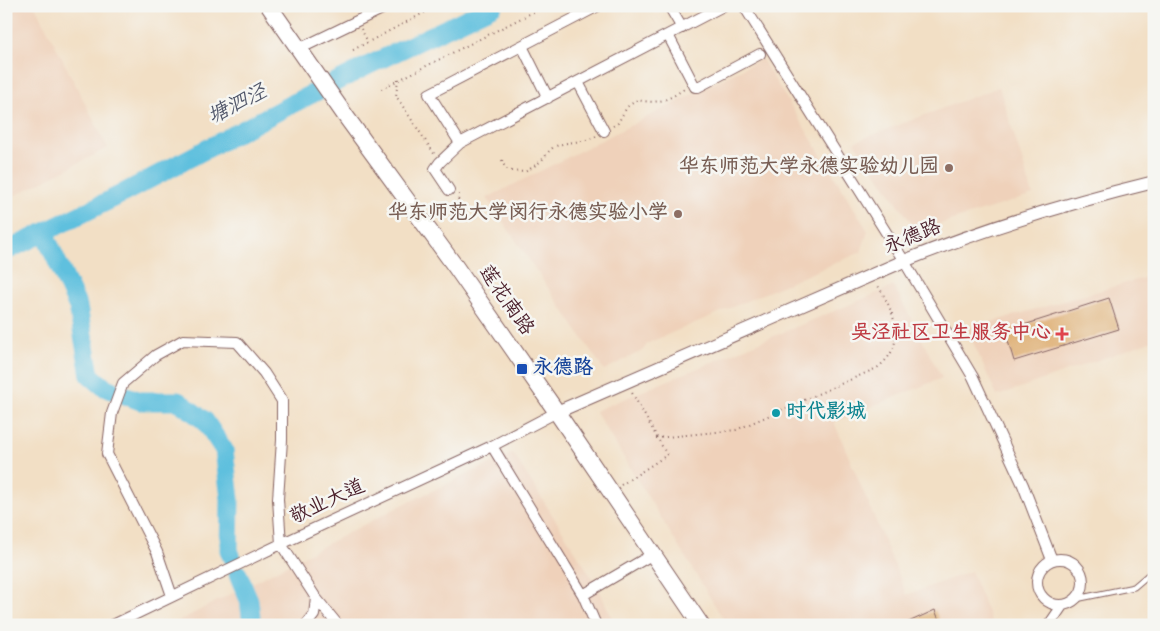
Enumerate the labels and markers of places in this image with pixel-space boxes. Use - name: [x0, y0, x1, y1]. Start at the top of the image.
- place label: 华东师范大学永德实验幼儿园: [679, 154, 939, 182]
- marker: 华东师范大学永德实验幼儿园: [943, 162, 955, 174]
- place label: 华东师范大学闵行永德实验小学: [388, 200, 668, 228]
- marker: 华东师范大学闵行永德实验小学: [672, 208, 684, 220]
- place label: 吴泾社区卫生服务中心: [851, 320, 1051, 348]
- marker: 吴泾社区卫生服务中心: [1055, 327, 1069, 341]
- place label: 永德路: [533, 355, 593, 383]
- marker: 永德路: [515, 362, 529, 376]
- place label: 时代影城: [786, 399, 866, 427]
- marker: 时代影城: [770, 407, 782, 419]

